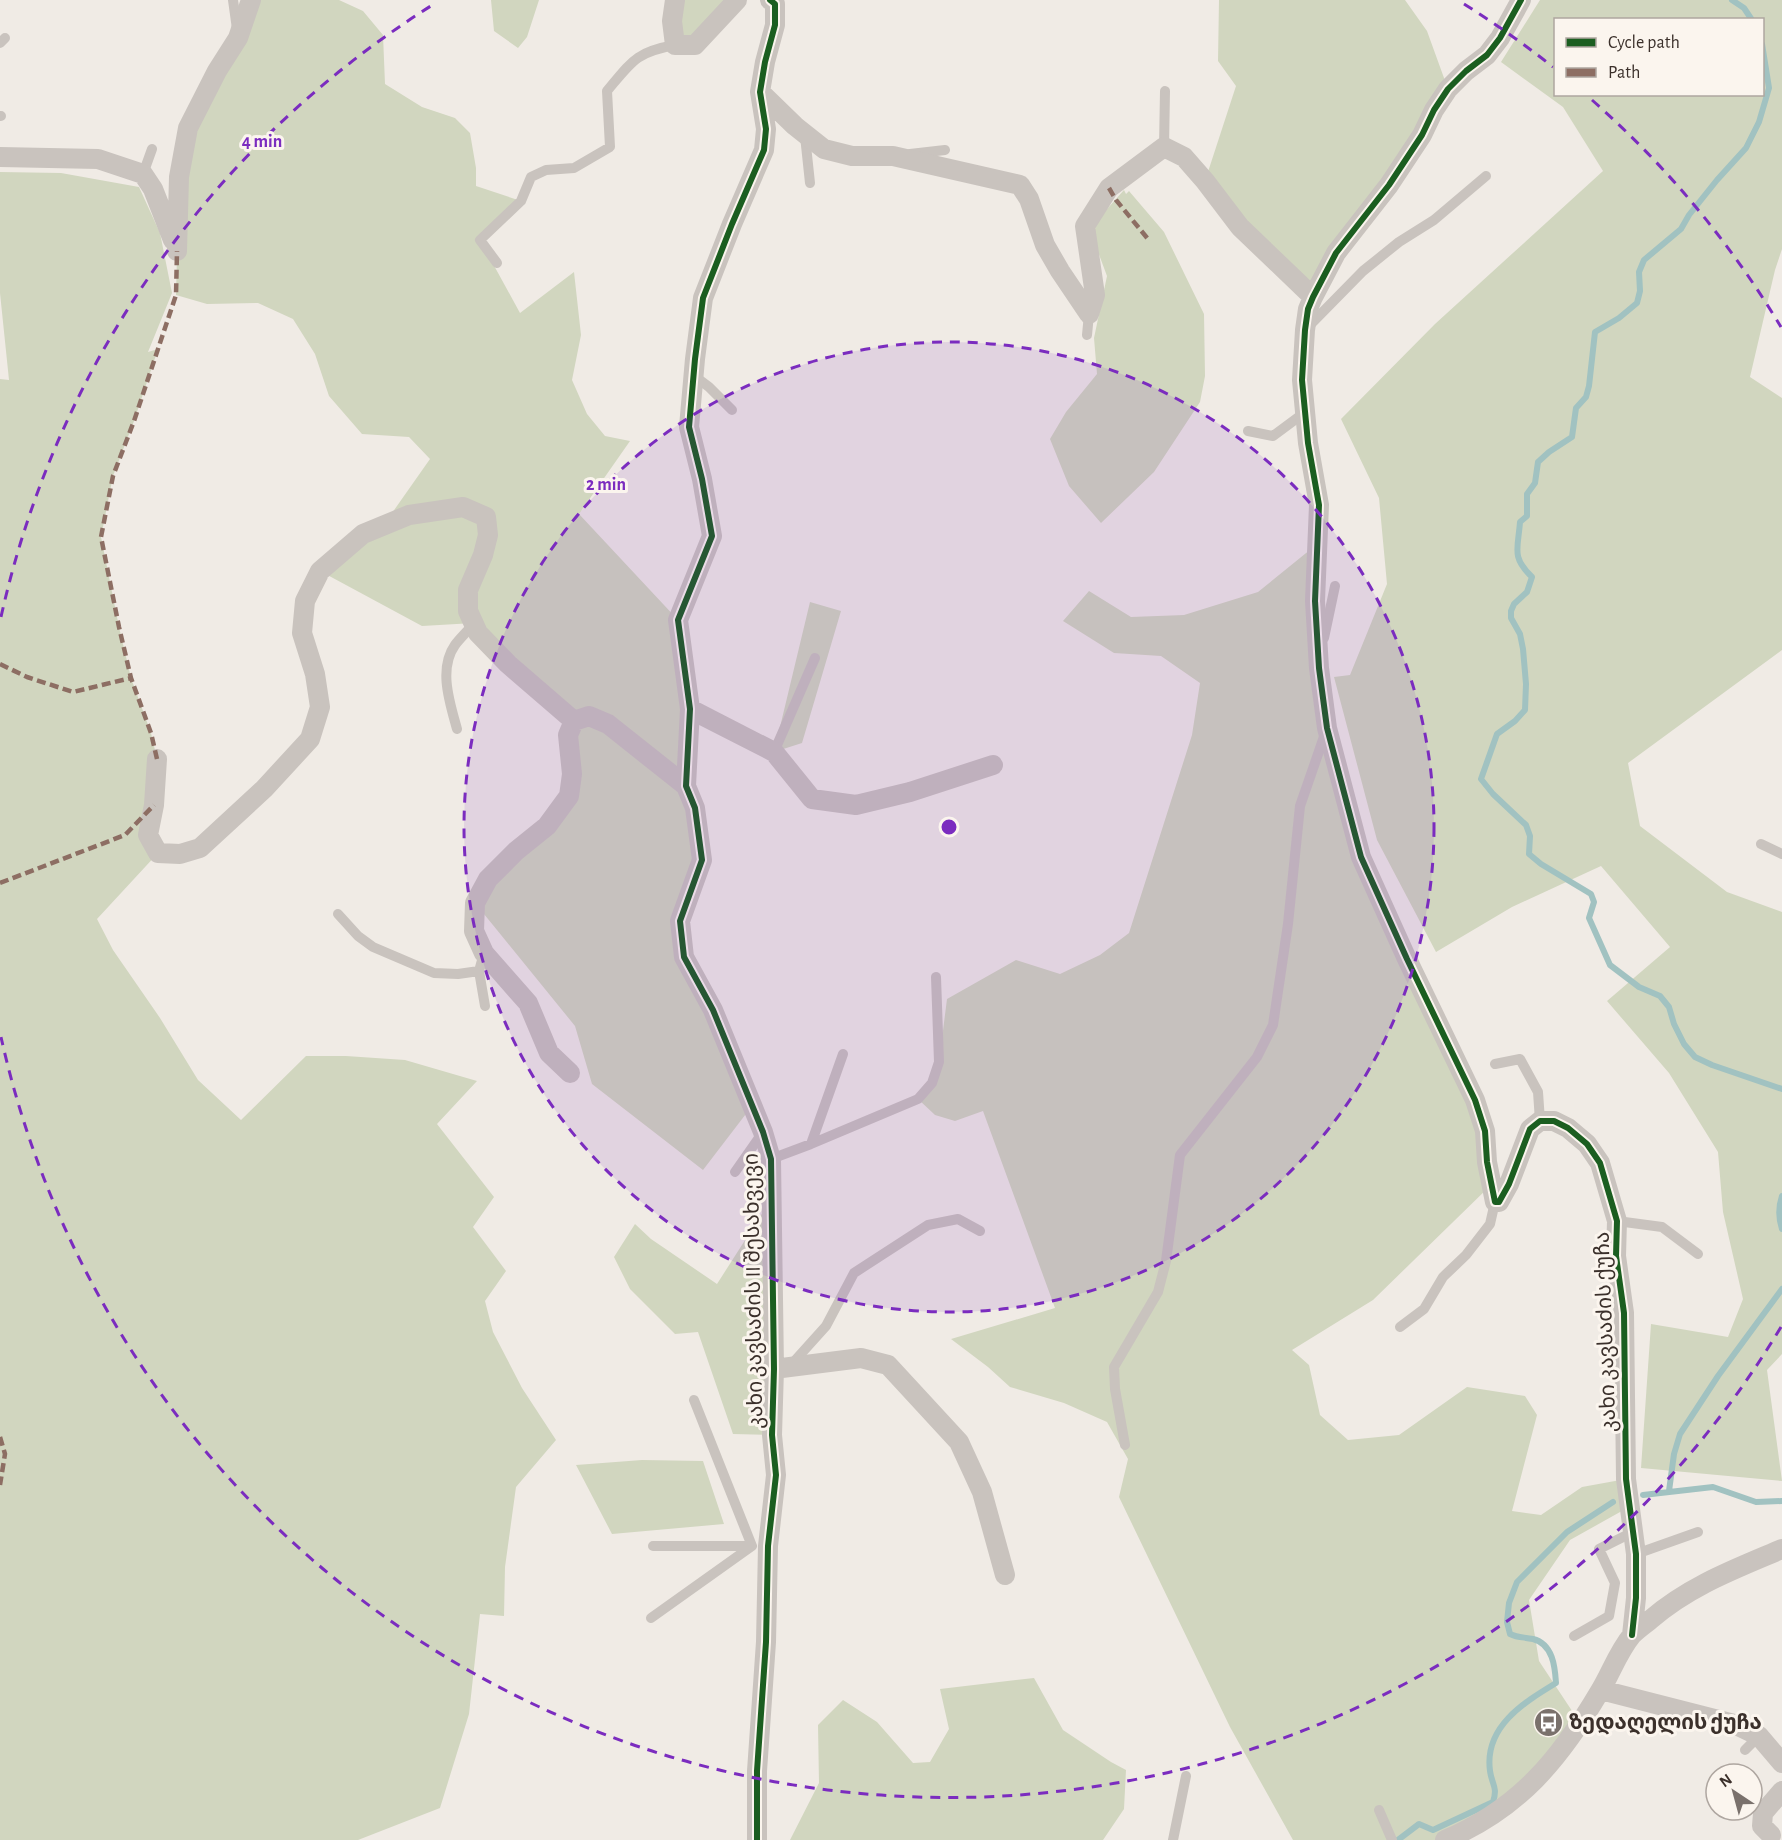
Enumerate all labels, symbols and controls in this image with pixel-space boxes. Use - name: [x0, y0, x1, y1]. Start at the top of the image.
- legend: [1554, 18, 1764, 96]
- text: Cycle path: [1608, 34, 1680, 52]
- text: Path: [1608, 64, 1640, 82]
- text: 4 min: [242, 133, 282, 151]
- text: 2 min: [586, 476, 626, 494]
- centre of rings: [939, 817, 959, 837]
- street label: კახი კავსაძის II შესახვევი: [741, 1153, 767, 1429]
- street label: კახი კავსაძის ქუჩა: [1592, 1231, 1620, 1433]
- bus stop icon: ზედაღელის ქუჩა: [1532, 1706, 1564, 1738]
- place label: ზედაღელის ქუჩა: [1569, 1712, 1762, 1735]
- north arrow: [1704, 1762, 1764, 1822]
- text: N: [1717, 1771, 1735, 1790]

